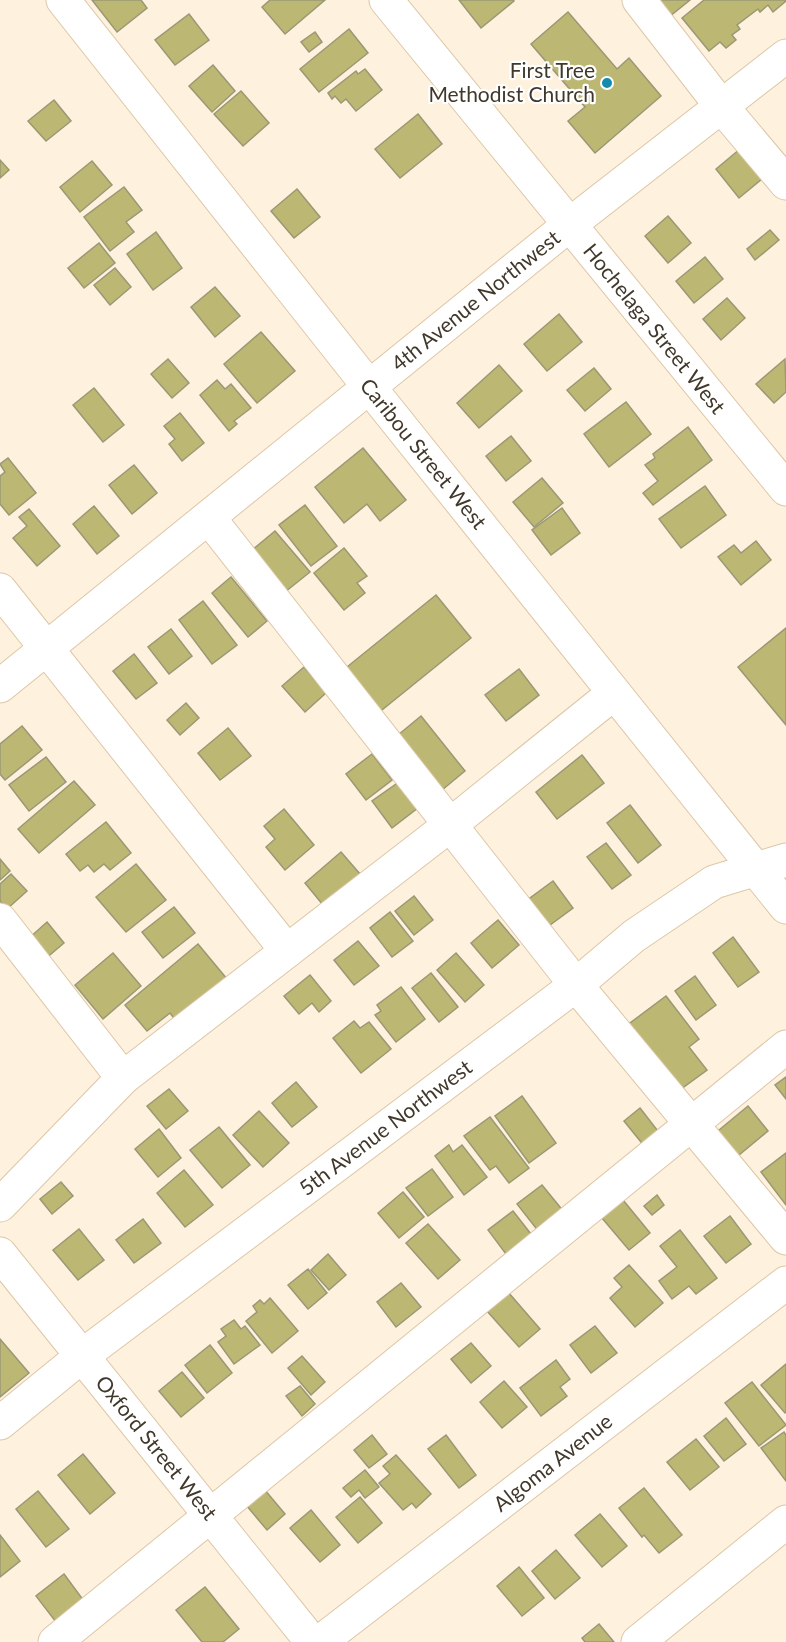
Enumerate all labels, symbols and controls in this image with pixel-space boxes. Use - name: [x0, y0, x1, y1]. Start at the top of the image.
- place label: First Tree Methodist Church: [428, 57, 595, 106]
- marker: First Tree Methodist Church: [600, 76, 614, 90]
- street label: 4th Avenue Northwest: [386, 224, 565, 375]
- street label: Hochelaga Street West: [579, 238, 732, 418]
- street label: Caribou Street West: [356, 373, 493, 534]
- street label: 5th Avenue Northwest: [294, 1053, 477, 1200]
- street label: Oxford Street West: [91, 1370, 223, 1525]
- street label: Algoma Avenue: [488, 1408, 616, 1516]

